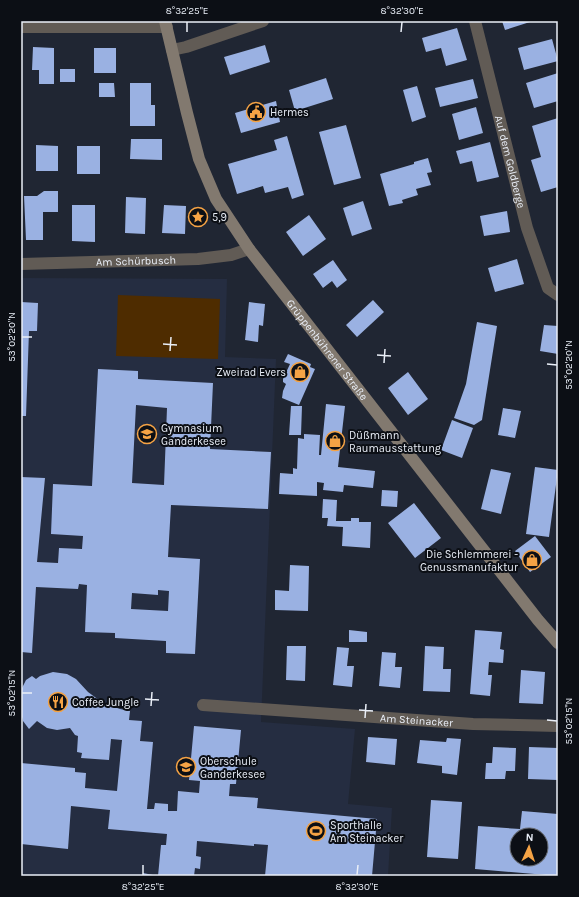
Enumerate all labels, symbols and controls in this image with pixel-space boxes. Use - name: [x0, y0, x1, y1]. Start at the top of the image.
- text: 8°32'25"E: [166, 5, 208, 17]
- text: 8°32'30"E: [380, 5, 424, 17]
- public building icon: Hermes: [245, 101, 267, 123]
- place label: Hermes: [270, 106, 309, 119]
- street label: Auf dem Goldberge: [492, 114, 528, 210]
- place icon: 5,9: [187, 206, 209, 228]
- place label: 5,9: [212, 211, 227, 224]
- street label: Am Schürbusch: [96, 254, 176, 269]
- street label: Grüppenbührener Straße: [284, 297, 371, 403]
- text: 53°02'20"N: [6, 312, 18, 362]
- text: 53°02'20"N: [563, 340, 575, 390]
- shop icon: Zweirad Evers: [289, 361, 311, 383]
- place label: Zweirad Evers: [216, 366, 286, 379]
- place label: Gymnasium Ganderkesee: [161, 422, 226, 448]
- school or university icon: Gymnasium Ganderkesee: [136, 423, 158, 445]
- place label: Düßmann Raumausstattung: [349, 429, 442, 455]
- shop icon: Düßmann Raumausstattung: [324, 430, 346, 452]
- place label: Die Schlemmerei - Genussmanufaktur: [420, 548, 518, 574]
- shop icon: Die Schlemmerei - Genussmanufaktur: [521, 549, 543, 571]
- text: 53°02'15"N: [6, 670, 18, 716]
- restaurant icon: Coffee Jungle: [47, 691, 69, 713]
- place label: Coffee Jungle: [72, 696, 139, 709]
- text: 53°02'15"N: [563, 698, 575, 744]
- street label: Am Steinacker: [379, 711, 453, 730]
- place label: Oberschule Ganderkesee: [200, 755, 265, 781]
- school or university icon: Oberschule Ganderkesee: [175, 756, 197, 778]
- place label: Sporthalle Am Steinacker: [330, 819, 403, 845]
- sports icon: Sporthalle Am Steinacker: [305, 820, 327, 842]
- north arrow: [509, 827, 549, 867]
- text: N: [525, 831, 534, 844]
- text: 8°32'25"E: [122, 881, 164, 893]
- text: 8°32'30"E: [335, 881, 379, 893]

